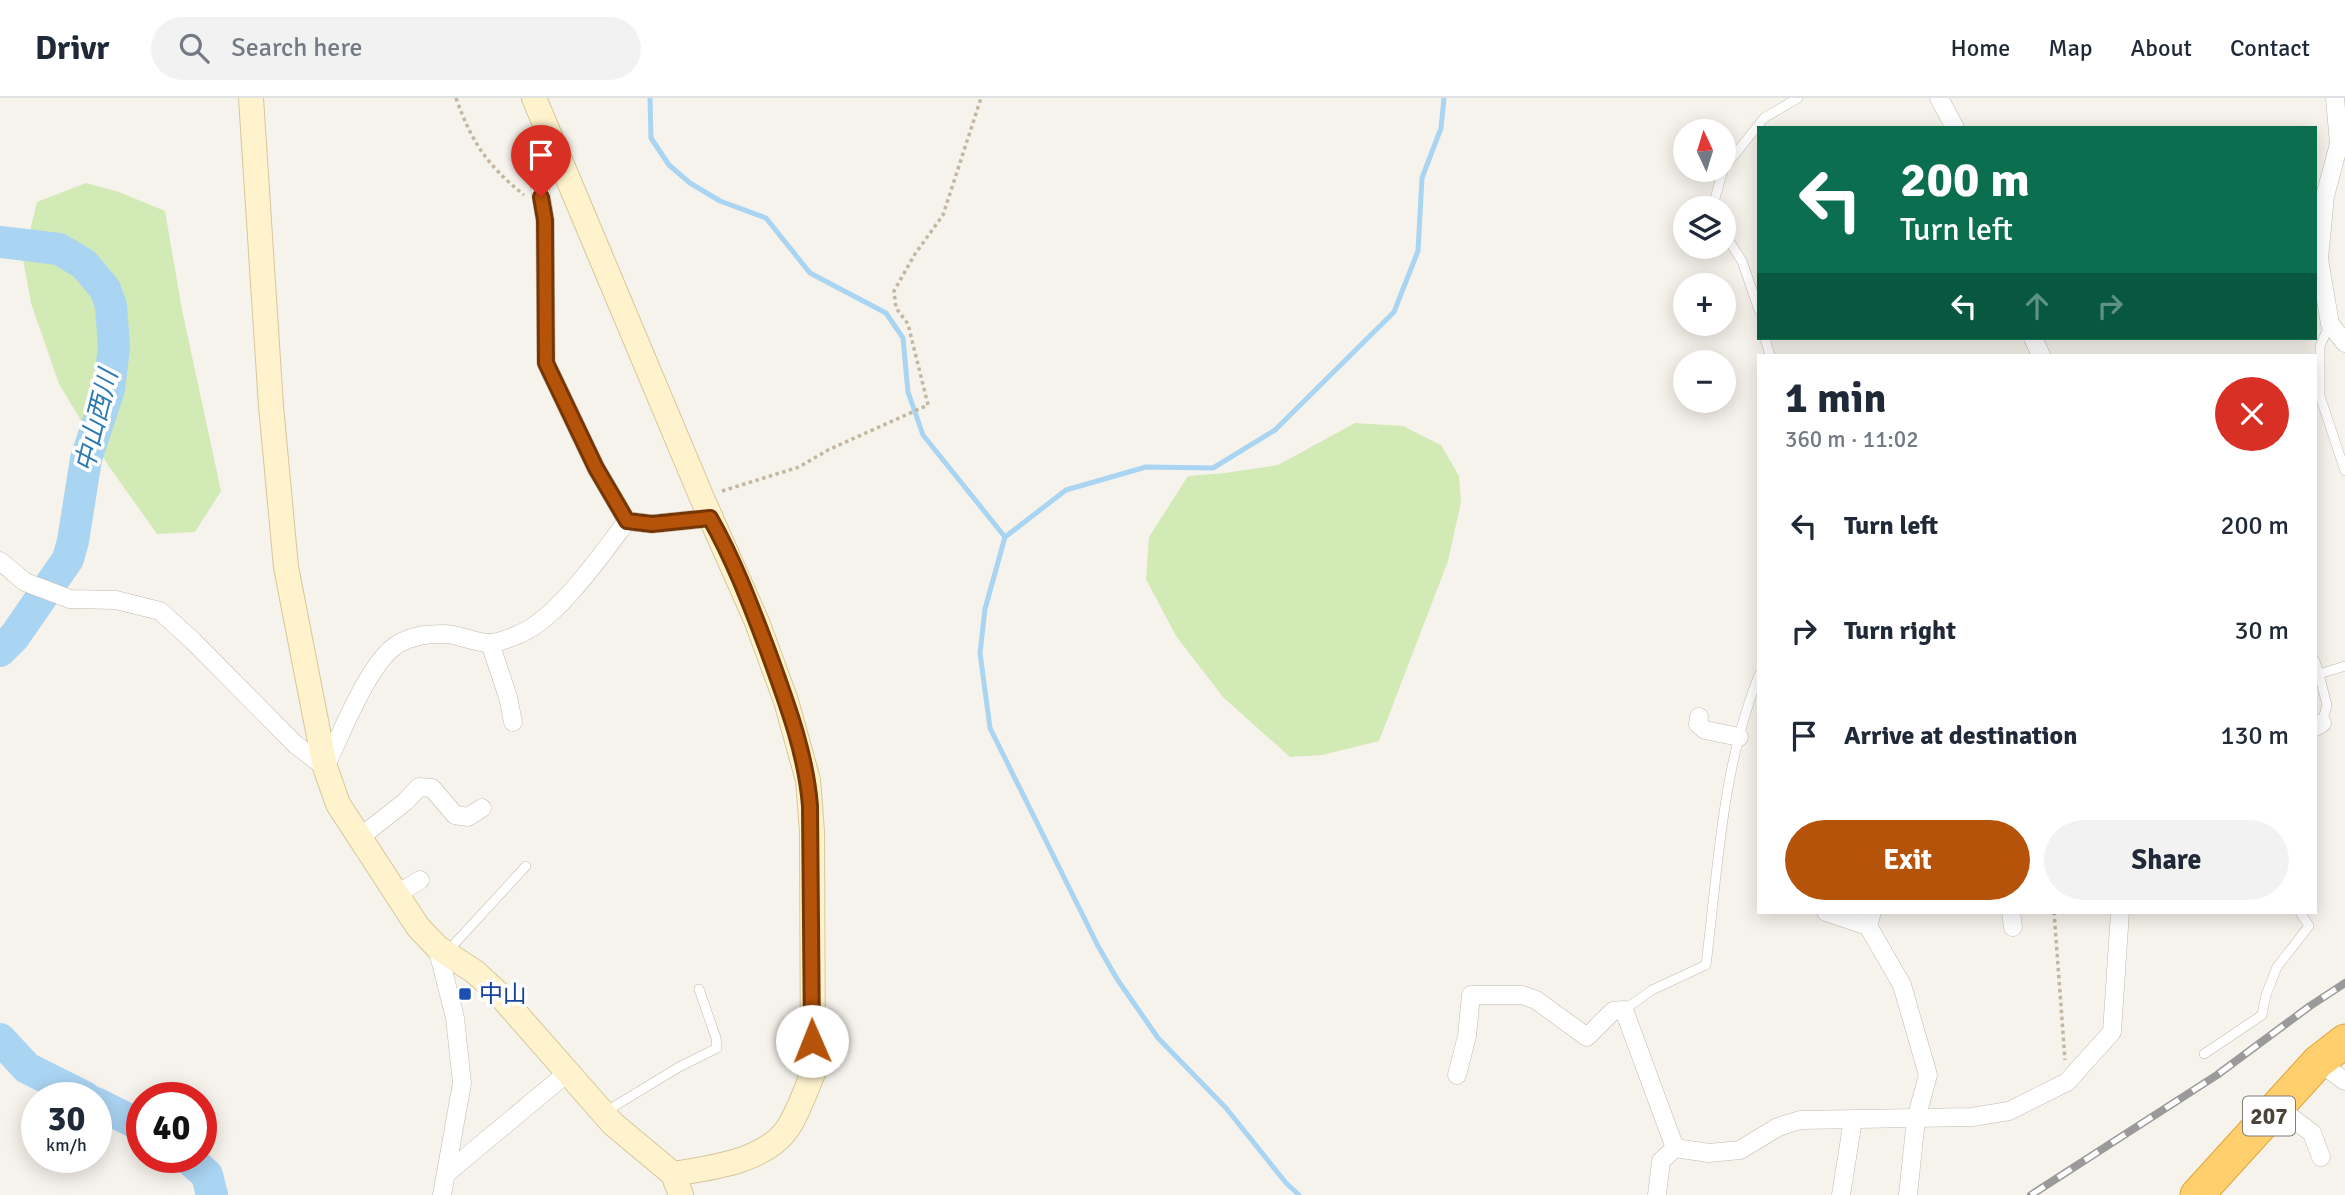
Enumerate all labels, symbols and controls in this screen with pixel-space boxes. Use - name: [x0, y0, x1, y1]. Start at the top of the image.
- search box: [151, 17, 641, 80]
- text: Drivr: [35, 28, 109, 69]
- icon: search: [175, 29, 213, 67]
- text: Search here: [231, 32, 362, 64]
- text: Home: [1950, 33, 2010, 63]
- text: Map: [2048, 33, 2093, 63]
- text: About: [2131, 33, 2192, 63]
- text: Contact: [2230, 33, 2310, 63]
- north arrow: [1673, 119, 1736, 182]
- map controls: [1673, 119, 1736, 413]
- pin: [511, 125, 571, 197]
- icon: arrive: [522, 136, 560, 174]
- text: 200 m: [1900, 150, 2030, 210]
- icon: left: [1785, 154, 1876, 245]
- button: layers: [1673, 196, 1736, 259]
- text: Turn left: [1900, 210, 2013, 249]
- button: +: [1673, 273, 1736, 336]
- icon: left: [1945, 287, 1983, 325]
- icon: ahead: [2018, 287, 2056, 325]
- icon: right: [2091, 287, 2129, 325]
- button: −: [1673, 350, 1736, 413]
- water label: 中山西川: [69, 364, 126, 475]
- text: 1 min: [1785, 373, 1886, 424]
- button: close: [2215, 377, 2289, 451]
- text: 360 m · 11:02: [1785, 425, 1919, 454]
- icon: left: [1785, 507, 1823, 545]
- text: Turn left: [1844, 510, 1938, 542]
- text: 200 m: [2220, 510, 2289, 542]
- icon: right: [1785, 612, 1823, 650]
- text: Turn right: [1844, 615, 1956, 647]
- text: 30 m: [2234, 615, 2289, 647]
- icon: arrive: [1785, 717, 1823, 755]
- text: Arrive at destination: [1844, 720, 2077, 752]
- text: 130 m: [2220, 720, 2289, 752]
- button: Exit: [1785, 820, 2030, 900]
- button: Share: [2044, 820, 2289, 900]
- place label: 中山: [479, 979, 527, 1009]
- marker: 中山: [457, 986, 473, 1002]
- position arrow: [775, 1004, 849, 1078]
- speed limit sign: 40: [126, 1082, 217, 1173]
- road number: 207: [2243, 1096, 2295, 1135]
- text: 30: [48, 1097, 85, 1140]
- text: km/h: [46, 1134, 87, 1156]

